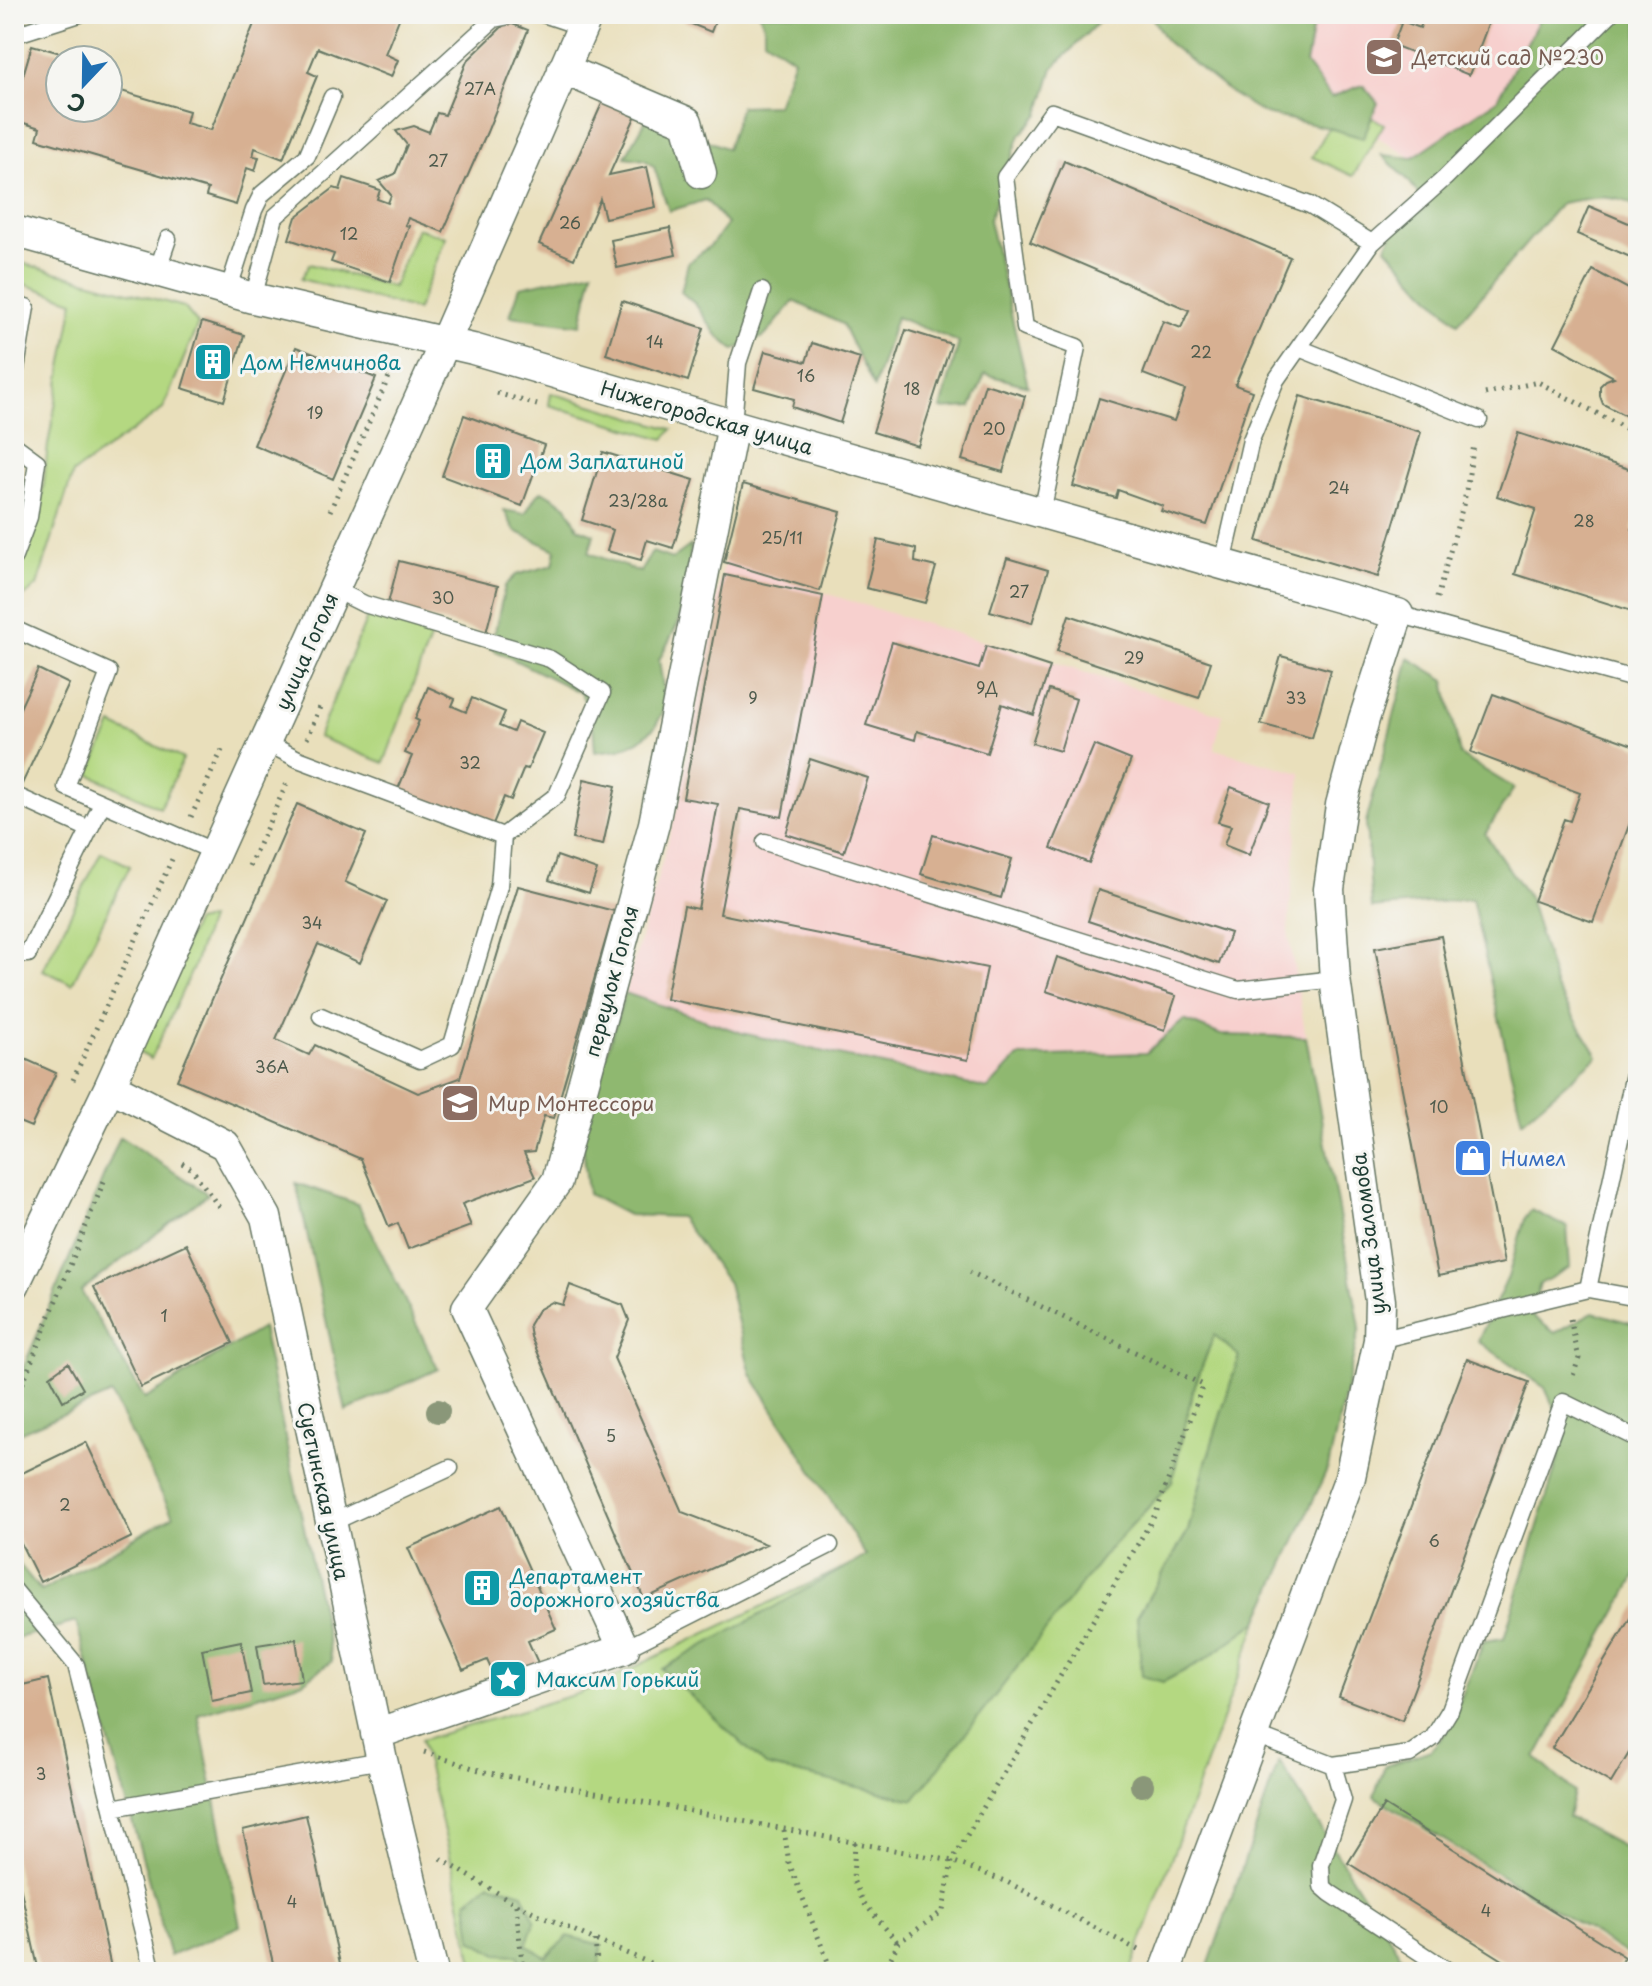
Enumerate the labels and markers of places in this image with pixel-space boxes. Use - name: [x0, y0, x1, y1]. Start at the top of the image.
- school or university icon: Детский сад №230: [1363, 36, 1405, 78]
- place label: Детский сад №230: [1411, 42, 1604, 72]
- building icon: Дом Немчинова: [192, 341, 234, 383]
- place label: Дом Немчинова: [240, 347, 401, 377]
- building icon: Дом Заплатиной: [472, 440, 514, 482]
- place label: Дом Заплатиной: [520, 446, 684, 476]
- school or university icon: Мир Монтессори: [439, 1082, 481, 1124]
- place label: Мир Монтессори: [488, 1088, 654, 1118]
- shop icon: Нимел: [1452, 1137, 1494, 1179]
- place label: Нимел: [1501, 1143, 1566, 1173]
- place label: Департамент дорожного хозяйства: [509, 1561, 720, 1614]
- building icon: Департамент дорожного хозяйства: [461, 1567, 503, 1609]
- place icon: Максим Горький: [487, 1658, 529, 1700]
- place label: Максим Горький: [536, 1664, 699, 1694]

